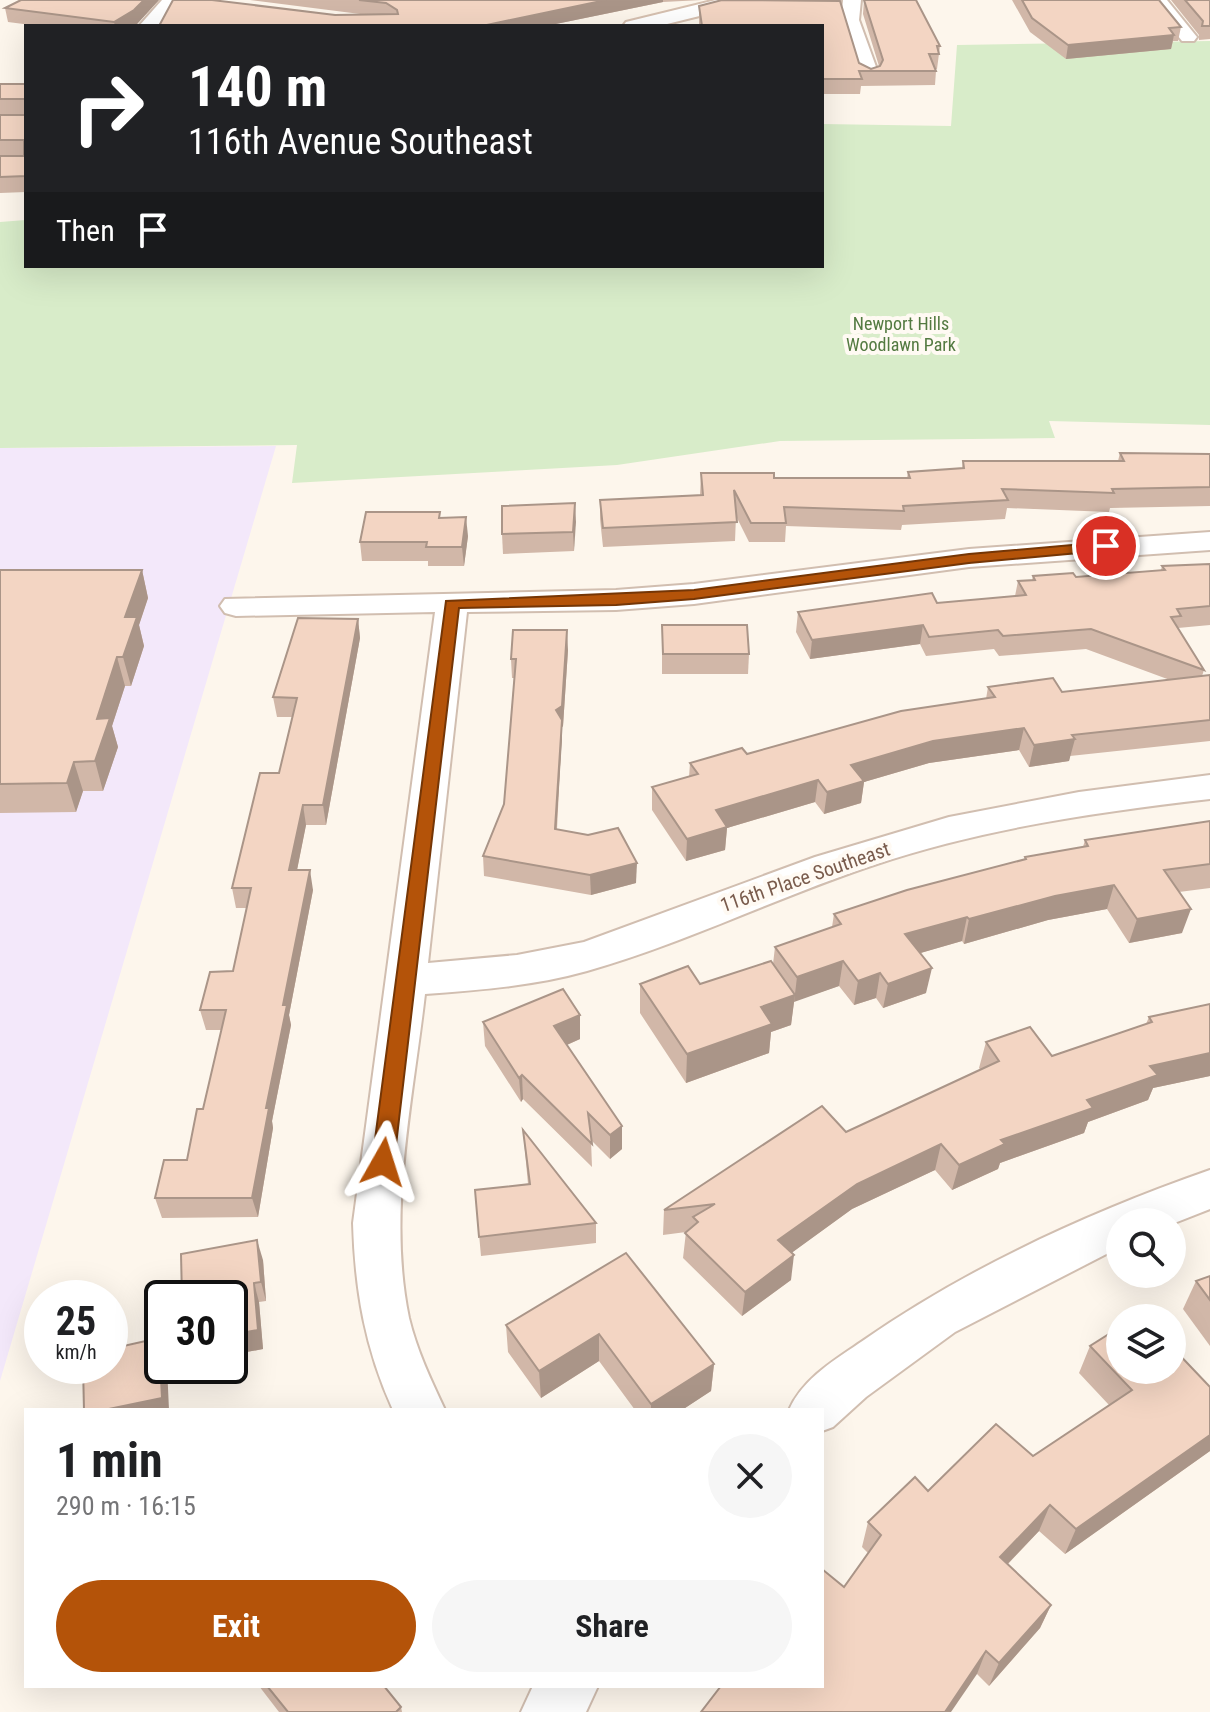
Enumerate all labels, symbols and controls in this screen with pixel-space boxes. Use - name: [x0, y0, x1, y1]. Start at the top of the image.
- text: 140 m: [188, 54, 327, 120]
- icon: right: [56, 56, 160, 160]
- text: 116th Avenue Southeast: [188, 121, 533, 163]
- icon: arrive: [131, 208, 175, 252]
- text: Then: [56, 213, 115, 248]
- park label: Newport Hills Woodlawn Park: [846, 313, 956, 355]
- pin: [1072, 512, 1140, 580]
- icon: arrive: [1084, 524, 1128, 568]
- street label: 116th Place Southeast: [717, 837, 893, 917]
- position arrow: [341, 1120, 425, 1204]
- map controls: [1106, 1208, 1186, 1384]
- button: search: [1106, 1208, 1186, 1288]
- speed limit sign: 30: [144, 1280, 248, 1384]
- text: 25: [56, 1298, 96, 1345]
- button: layers: [1106, 1304, 1186, 1384]
- text: km/h: [55, 1340, 97, 1364]
- text: 1 min: [56, 1432, 163, 1489]
- button: close: [708, 1434, 792, 1518]
- text: 290 m · 16:15: [56, 1491, 196, 1521]
- button: Exit: [56, 1580, 416, 1672]
- button: Share: [432, 1580, 792, 1672]

